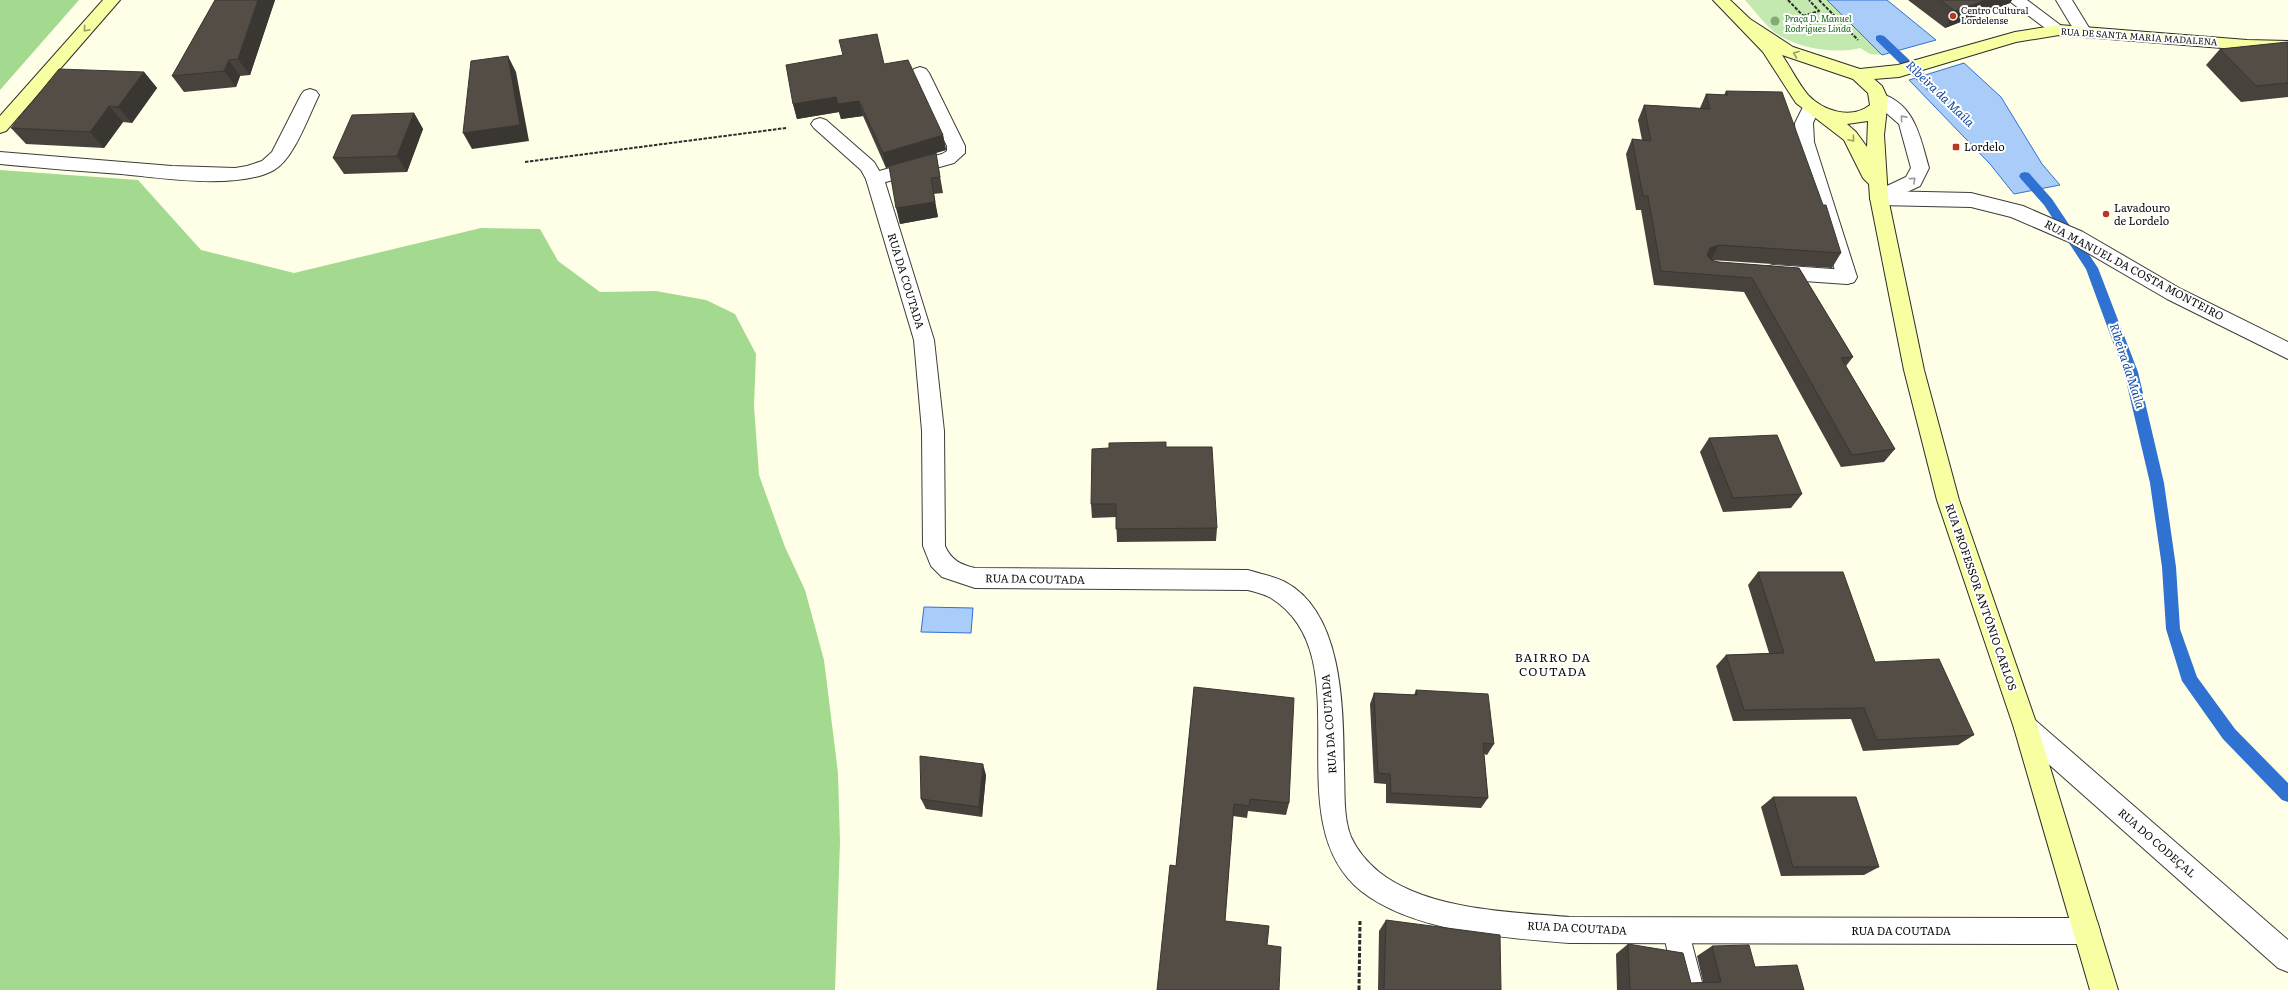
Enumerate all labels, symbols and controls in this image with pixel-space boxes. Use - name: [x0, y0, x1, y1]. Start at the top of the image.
- place label: Centro Cultural Lordelense: [1961, 3, 2028, 27]
- park label: Praça D. Manuel Rodrigues Linda: [1785, 11, 1852, 35]
- marker: Centro Cultural Lordelense: [1948, 11, 1958, 21]
- street label: RUA DE SANTA MARIA MADALENA: [2060, 24, 2218, 48]
- one-way arrow: [84, 25, 91, 32]
- one-way arrow: [1793, 51, 1800, 59]
- water label: Ribeira da Maíla: [1902, 56, 1979, 131]
- one-way arrow: [1900, 115, 1907, 123]
- one-way arrow: [1847, 134, 1854, 141]
- place label: Lordelo: [1964, 138, 2005, 154]
- marker: Lordelo: [1951, 142, 1961, 152]
- one-way arrow: [1908, 177, 1915, 184]
- place label: Lavadouro de Lordelo: [2114, 199, 2170, 228]
- marker: Lavadouro de Lordelo: [2101, 209, 2111, 219]
- street label: RUA MANUEL DA COSTA MONTEIRO: [2042, 215, 2227, 323]
- street label: RUA DA COUTADA: [885, 231, 929, 331]
- water label: Ribeira da Maíla: [2106, 321, 2150, 411]
- street label: RUA PROFESSOR ANTÓNIO CARLOS: [1942, 501, 2022, 692]
- street label: RUA DA COUTADA: [985, 569, 1085, 587]
- district label: BAIRRO DA COUTADA: [1515, 648, 1591, 680]
- street label: RUA DA COUTADA: [1317, 674, 1339, 774]
- street label: RUA DO CODEÇAL: [2115, 804, 2200, 881]
- street label: RUA DA COUTADA: [1527, 916, 1627, 938]
- street label: RUA DA COUTADA: [1851, 922, 1951, 938]

